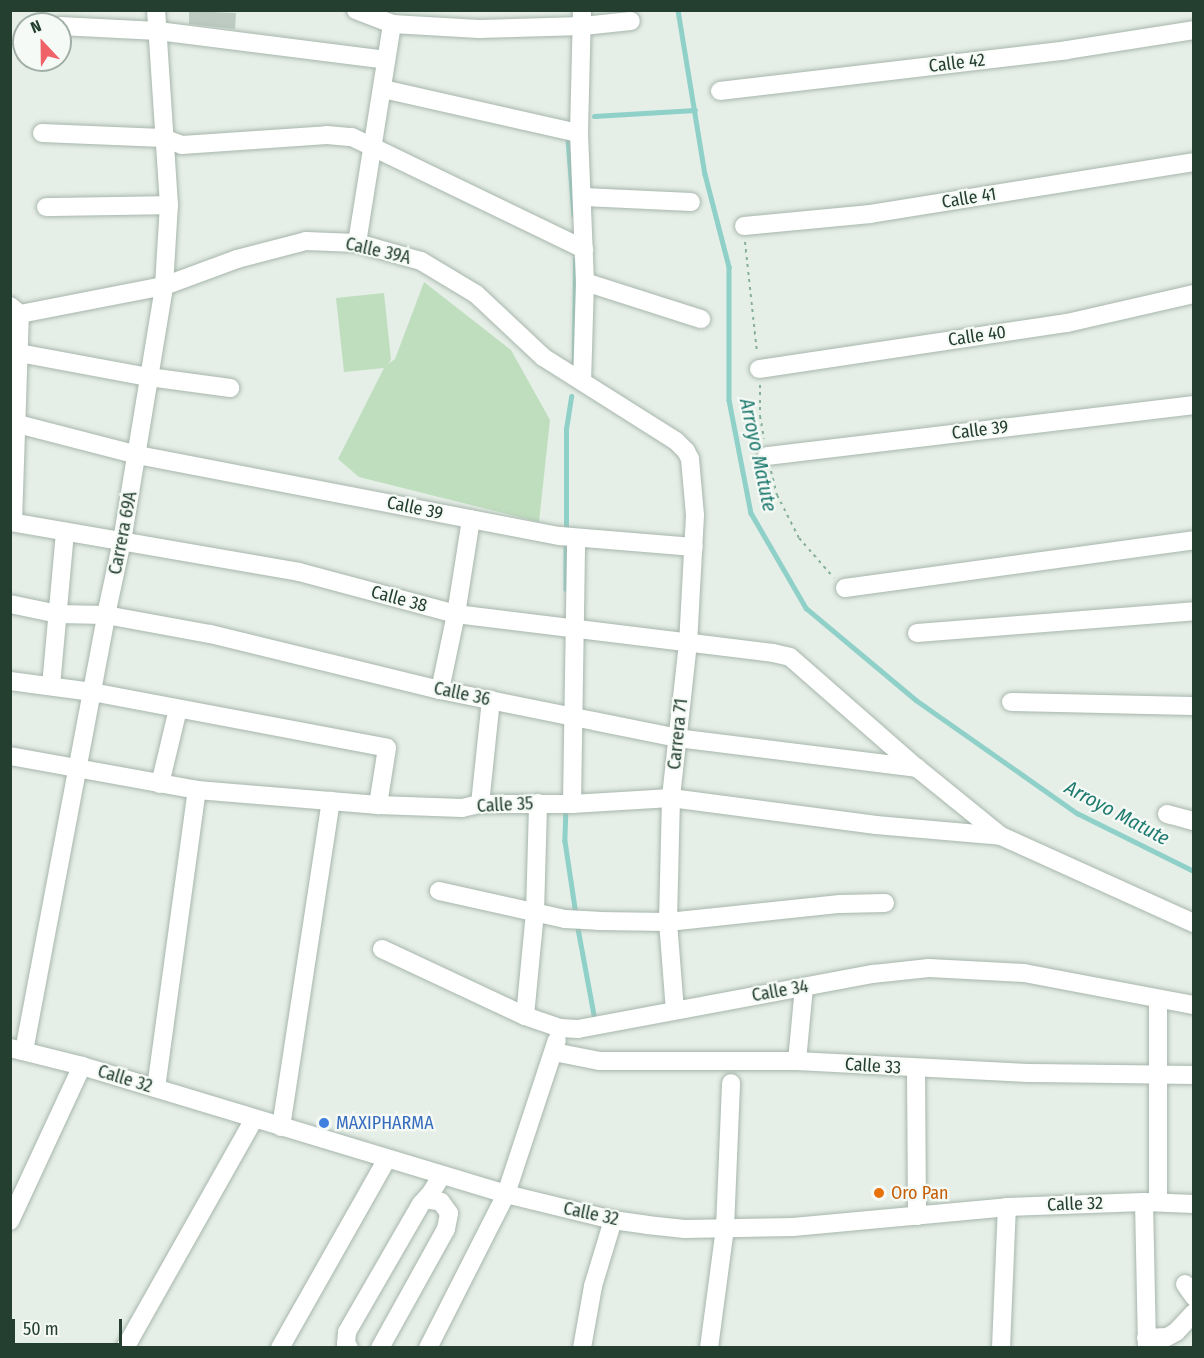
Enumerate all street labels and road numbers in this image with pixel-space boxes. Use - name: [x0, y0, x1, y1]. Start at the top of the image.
- street label: Calle 42: [928, 49, 986, 77]
- street label: Calle 41: [940, 183, 998, 213]
- street label: Calle 39A: [343, 233, 413, 269]
- street label: Calle 40: [947, 321, 1007, 351]
- street label: Calle 39: [950, 416, 1010, 444]
- street label: Carrera 69A: [104, 490, 142, 576]
- street label: Calle 39: [385, 492, 445, 524]
- street label: Calle 38: [369, 581, 429, 617]
- street label: Calle 36: [432, 677, 492, 711]
- street label: Carrera 71: [664, 697, 692, 771]
- street label: Calle 35: [476, 793, 534, 817]
- street label: Calle 34: [750, 975, 810, 1007]
- street label: Calle 33: [844, 1053, 902, 1079]
- street label: Calle 32: [95, 1060, 155, 1098]
- street label: Calle 32: [1047, 1192, 1103, 1216]
- street label: Calle 32: [561, 1198, 621, 1230]

